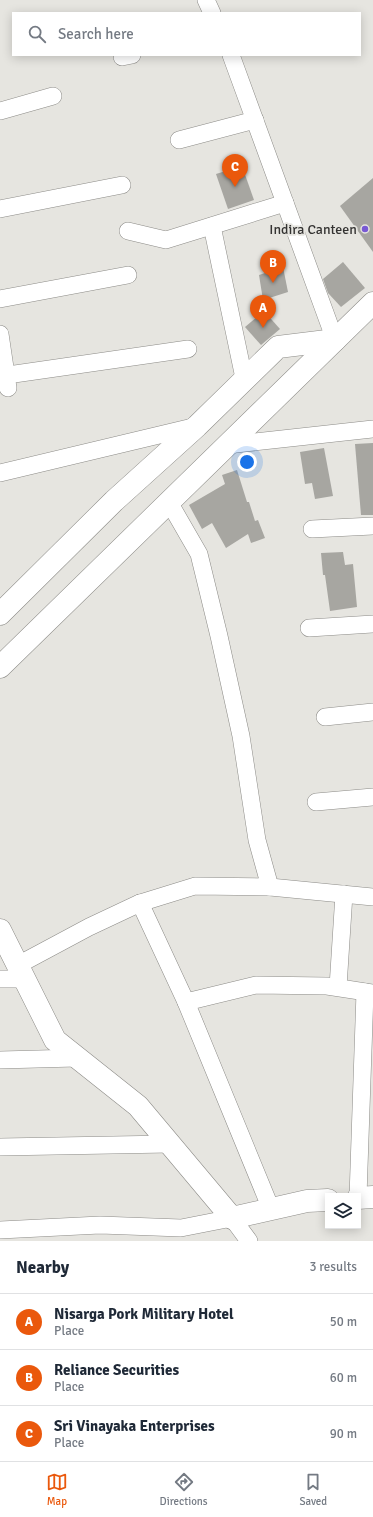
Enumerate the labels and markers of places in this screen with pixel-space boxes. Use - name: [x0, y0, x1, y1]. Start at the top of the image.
- pin: C: [222, 154, 248, 187]
- place label: Indira Canteen: [269, 221, 357, 238]
- marker: Indira Canteen: [360, 224, 370, 234]
- pin: B: [260, 250, 286, 283]
- pin: A: [250, 295, 276, 328]

